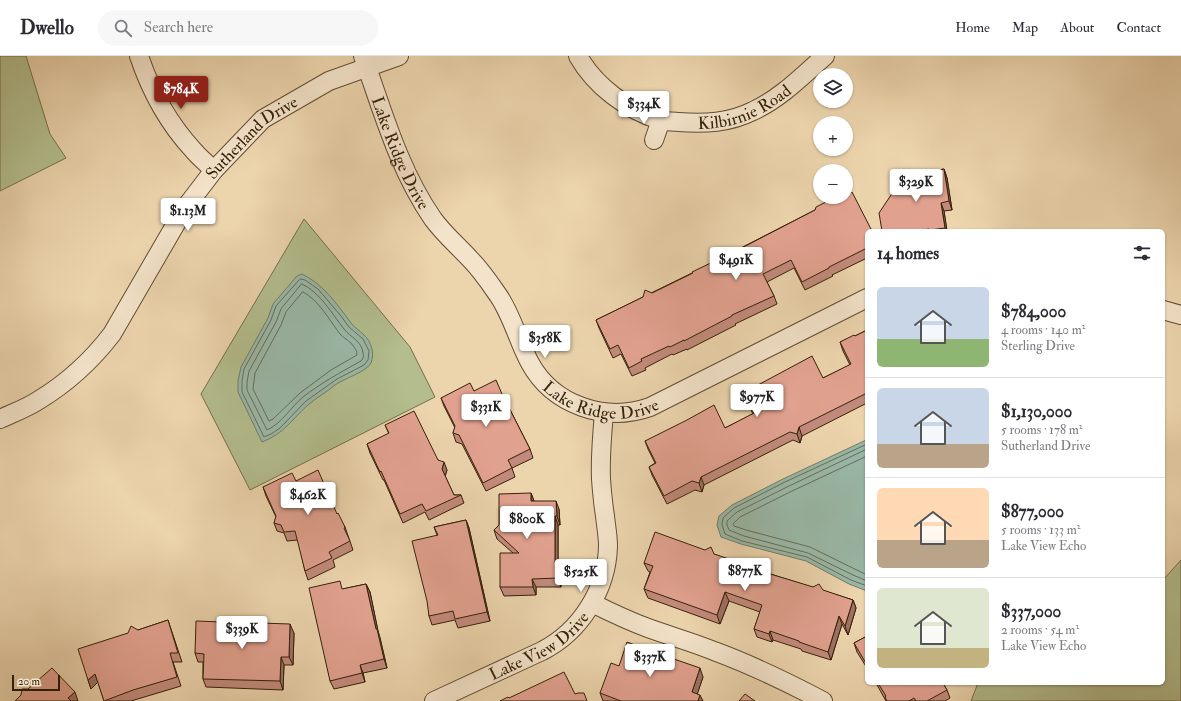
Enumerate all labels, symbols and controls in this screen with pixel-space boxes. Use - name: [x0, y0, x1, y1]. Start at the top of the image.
- search box: [98, 10, 378, 46]
- text: Dwello: [20, 16, 74, 40]
- icon: search: [112, 17, 134, 39]
- text: Search here: [144, 18, 213, 37]
- text: Home: [955, 19, 990, 36]
- text: Map: [1012, 19, 1038, 36]
- text: About: [1060, 19, 1094, 36]
- text: Contact: [1116, 19, 1161, 36]
- map controls: [813, 68, 853, 204]
- button: layers: [813, 68, 853, 108]
- pin: $784K: [153, 76, 209, 110]
- street label: Kilbirnie Road: [698, 80, 796, 134]
- text: $784K: [163, 81, 199, 97]
- street label: Sutherland Drive: [201, 91, 301, 183]
- pin: $334K: [616, 91, 672, 125]
- street label: Lake Ridge Drive: [367, 94, 434, 213]
- text: $334K: [627, 96, 661, 112]
- button: +: [813, 116, 853, 156]
- button: −: [813, 164, 853, 204]
- pin: $329K: [888, 169, 944, 203]
- text: $329K: [899, 174, 933, 190]
- pin: $1.13M: [155, 198, 221, 232]
- text: $1.13M: [170, 203, 206, 219]
- icon: filters: [1131, 242, 1153, 264]
- text: 14 homes: [877, 243, 939, 264]
- pin: $491K: [708, 247, 764, 281]
- text: $491K: [719, 252, 753, 268]
- text: $784,000: [1001, 301, 1066, 322]
- icon: home: [909, 303, 957, 351]
- text: 4 rooms · 140 m²: [1001, 322, 1085, 338]
- pin: $358K: [517, 325, 573, 359]
- text: $358K: [528, 330, 562, 346]
- text: Sterling Drive: [1001, 338, 1075, 354]
- street label: Lake Ridge Drive: [538, 377, 662, 424]
- pin: $977K: [729, 384, 785, 418]
- text: $977K: [739, 389, 775, 405]
- pin: $331K: [458, 394, 514, 428]
- text: $331K: [470, 399, 502, 415]
- text: $1,130,000: [1001, 401, 1072, 422]
- icon: home: [909, 404, 957, 452]
- text: 5 rooms · 178 m²: [1001, 422, 1083, 438]
- text: Sutherland Drive: [1001, 438, 1090, 454]
- pin: $462K: [280, 482, 336, 516]
- text: $462K: [290, 487, 326, 503]
- text: $877,000: [1001, 501, 1064, 522]
- icon: home: [909, 504, 957, 552]
- pin: $800K: [499, 506, 555, 540]
- text: $800K: [509, 511, 545, 527]
- text: 5 rooms · 133 m²: [1001, 522, 1080, 538]
- text: Lake View Echo: [1001, 538, 1086, 554]
- pin: $877K: [717, 558, 773, 592]
- pin: $525K: [553, 559, 609, 593]
- text: $877K: [728, 563, 762, 579]
- text: $525K: [564, 564, 598, 580]
- text: $337,000: [1001, 601, 1061, 622]
- icon: home: [909, 604, 957, 652]
- street label: Lake View Drive: [486, 608, 594, 685]
- pin: $339K: [214, 616, 270, 650]
- text: $339K: [225, 621, 259, 637]
- text: 2 rooms · 54 m²: [1001, 622, 1079, 638]
- text: Lake View Echo: [1001, 638, 1086, 654]
- pin: $337K: [622, 644, 678, 678]
- text: $337K: [634, 649, 666, 665]
- scale bar: [12, 673, 60, 692]
- text: 20 m: [18, 675, 40, 688]

